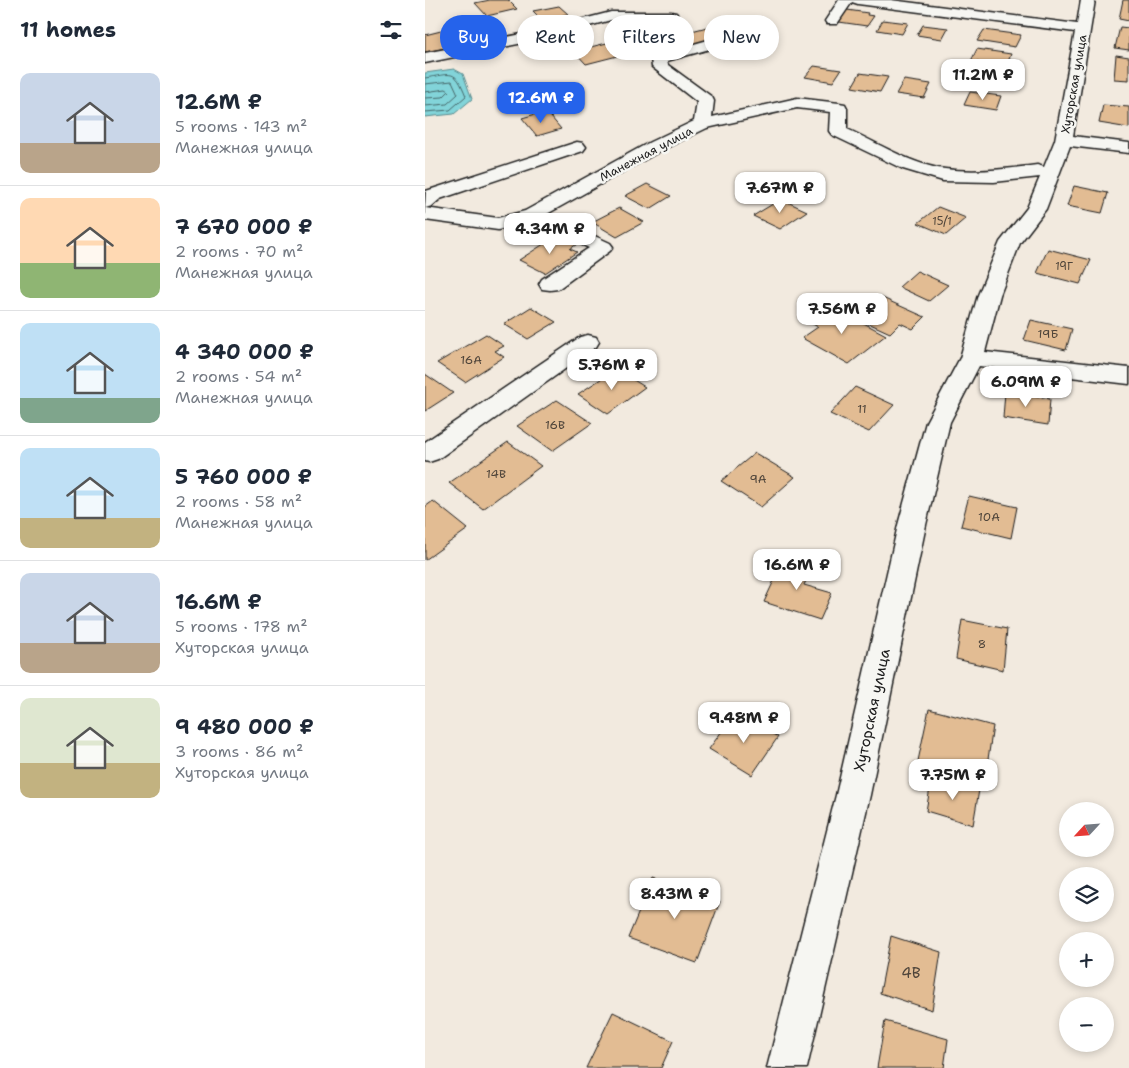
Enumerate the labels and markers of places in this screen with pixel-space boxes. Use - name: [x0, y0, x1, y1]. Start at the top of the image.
- pin: 11.2M ₽: [937, 58, 1029, 101]
- pin: 12.6M ₽: [495, 82, 587, 124]
- pin: 7.67M ₽: [734, 172, 826, 214]
- pin: 4.34M ₽: [504, 212, 596, 255]
- pin: 7.56M ₽: [796, 292, 888, 335]
- pin: 5.76M ₽: [566, 348, 658, 391]
- pin: 6.09M ₽: [980, 366, 1072, 408]
- pin: 16.6M ₽: [751, 548, 843, 591]
- pin: 9.48M ₽: [698, 702, 790, 744]
- pin: 7.75M ₽: [907, 758, 999, 801]
- pin: 8.43M ₽: [629, 878, 721, 920]

